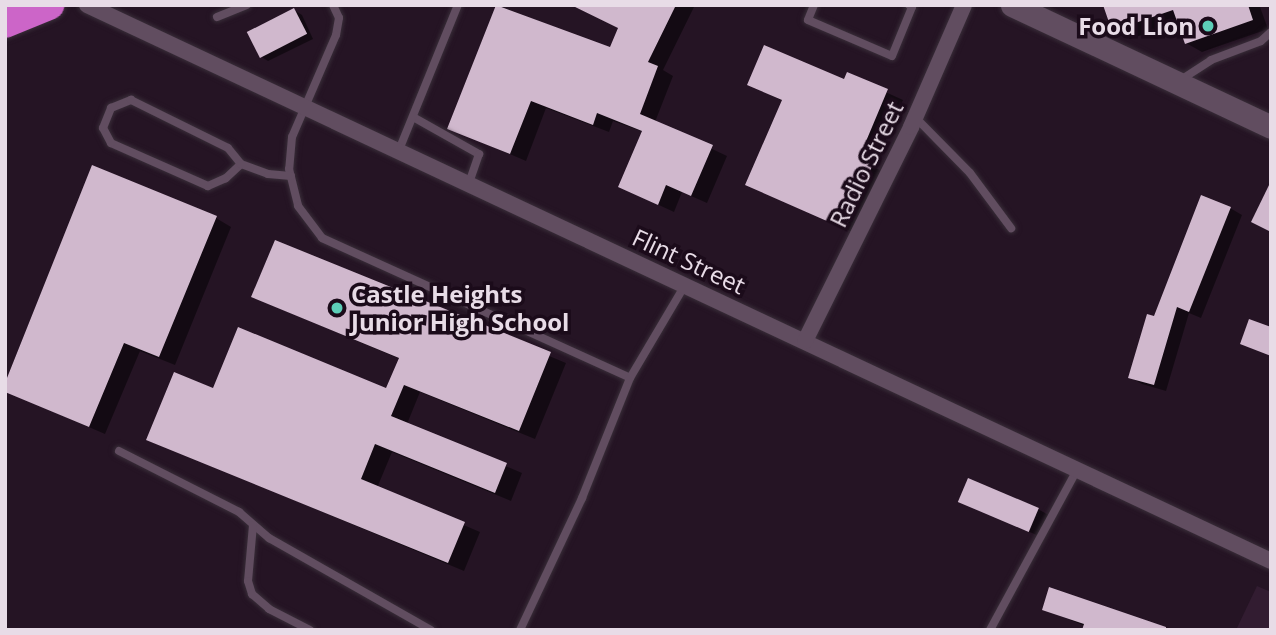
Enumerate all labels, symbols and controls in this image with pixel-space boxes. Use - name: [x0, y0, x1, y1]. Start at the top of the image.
- place label: Food Lion: [1078, 12, 1194, 40]
- marker: Food Lion: [1200, 18, 1216, 34]
- street label: Radio Street: [823, 96, 909, 232]
- street label: Flint Street: [628, 222, 750, 300]
- place label: Castle Heights Junior High School: [351, 280, 569, 336]
- marker: Castle Heights Junior High School: [329, 300, 345, 316]

